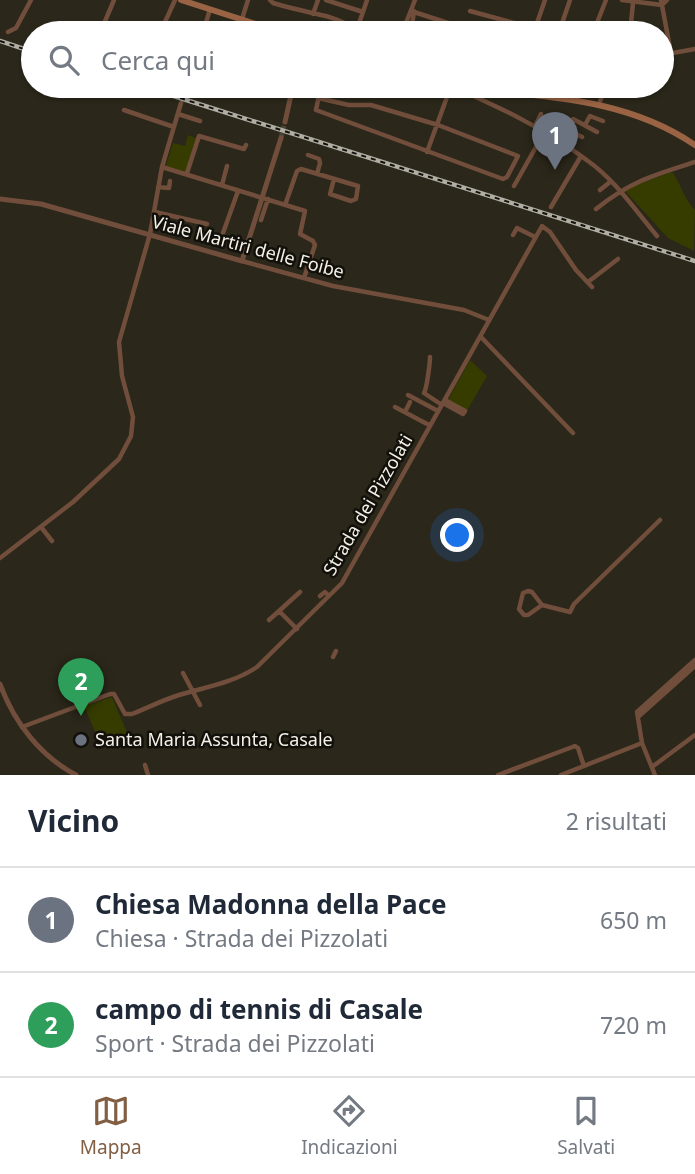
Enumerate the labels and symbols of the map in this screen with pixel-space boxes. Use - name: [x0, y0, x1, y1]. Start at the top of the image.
- pin: 1: [532, 112, 578, 170]
- street label: Viale Martiri delle Foibe: [149, 209, 347, 283]
- street label: Strada dei Pizzolati: [317, 430, 417, 579]
- your location: [440, 518, 474, 552]
- pin: 2: [58, 658, 104, 716]
- place label: Santa Maria Assunta, Casale: [95, 727, 333, 751]
- marker: Santa Maria Assunta, Casale: [73, 732, 89, 748]

